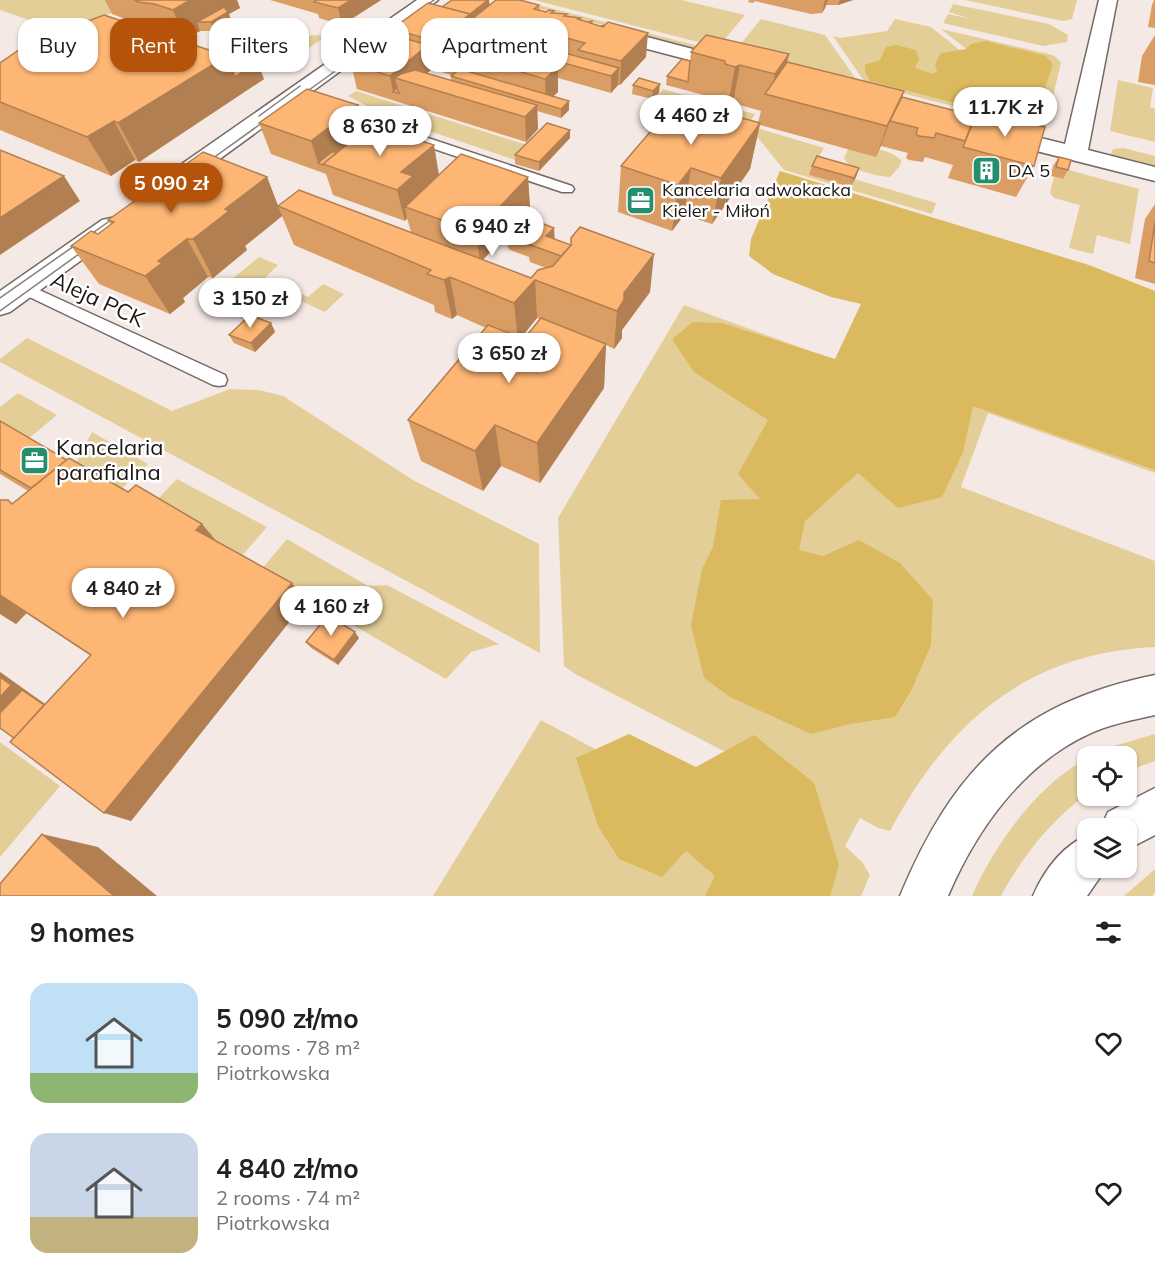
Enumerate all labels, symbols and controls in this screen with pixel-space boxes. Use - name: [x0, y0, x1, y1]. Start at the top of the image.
- chip: Buy: [18, 18, 98, 72]
- chip: Rent: [110, 18, 197, 72]
- chip: Filters: [209, 18, 309, 72]
- chip: New: [321, 18, 409, 72]
- chip: Apartment: [421, 18, 568, 72]
- pin: 11.7K zł: [943, 87, 1067, 138]
- text: 11.7K zł: [967, 94, 1043, 119]
- pin: 4 460 zł: [629, 95, 753, 146]
- text: 4 460 zł: [654, 102, 728, 127]
- pin: 8 630 zł: [318, 106, 442, 157]
- text: 8 630 zł: [343, 113, 417, 138]
- building icon: DA 5: [971, 155, 1003, 187]
- place label: DA 5: [1008, 159, 1050, 182]
- pin: 5 090 zł: [109, 163, 233, 214]
- text: 5 090 zł: [134, 170, 208, 195]
- place label: Kancelaria adwokacka Kieler - Miłoń: [662, 178, 851, 222]
- office icon: Kancelaria adwokacka Kieler - Miłoń: [625, 184, 657, 216]
- pin: 6 940 zł: [430, 206, 554, 257]
- text: 6 940 zł: [455, 213, 529, 238]
- street label: Aleja PCK: [46, 265, 151, 333]
- pin: 3 150 zł: [188, 278, 312, 329]
- text: 3 150 zł: [213, 285, 287, 310]
- pin: 3 650 zł: [447, 333, 571, 384]
- text: 3 650 zł: [472, 340, 546, 365]
- place label: Kancelaria parafialna: [56, 433, 164, 486]
- office icon: Kancelaria parafialna: [19, 444, 51, 476]
- pin: 4 840 zł: [61, 568, 185, 619]
- text: 4 840 zł: [86, 575, 160, 600]
- pin: 4 160 zł: [269, 586, 393, 637]
- text: 4 160 zł: [294, 593, 368, 618]
- map controls: [1077, 746, 1137, 878]
- button: locate: [1077, 746, 1137, 806]
- button: layers: [1077, 818, 1137, 878]
- text: 9 homes: [30, 916, 134, 949]
- icon: filters: [1092, 916, 1125, 949]
- text: 5 090 zł/mo: [216, 1002, 359, 1035]
- icon: home: [78, 1007, 150, 1079]
- icon: heart: [1092, 1027, 1125, 1060]
- text: 2 rooms · 78 m²: [216, 1035, 360, 1060]
- text: Piotrkowska: [216, 1060, 330, 1085]
- text: 4 840 zł/mo: [216, 1152, 359, 1185]
- icon: home: [78, 1157, 150, 1229]
- icon: heart: [1092, 1177, 1125, 1210]
- text: 2 rooms · 74 m²: [216, 1185, 360, 1210]
- text: Piotrkowska: [216, 1210, 330, 1235]

